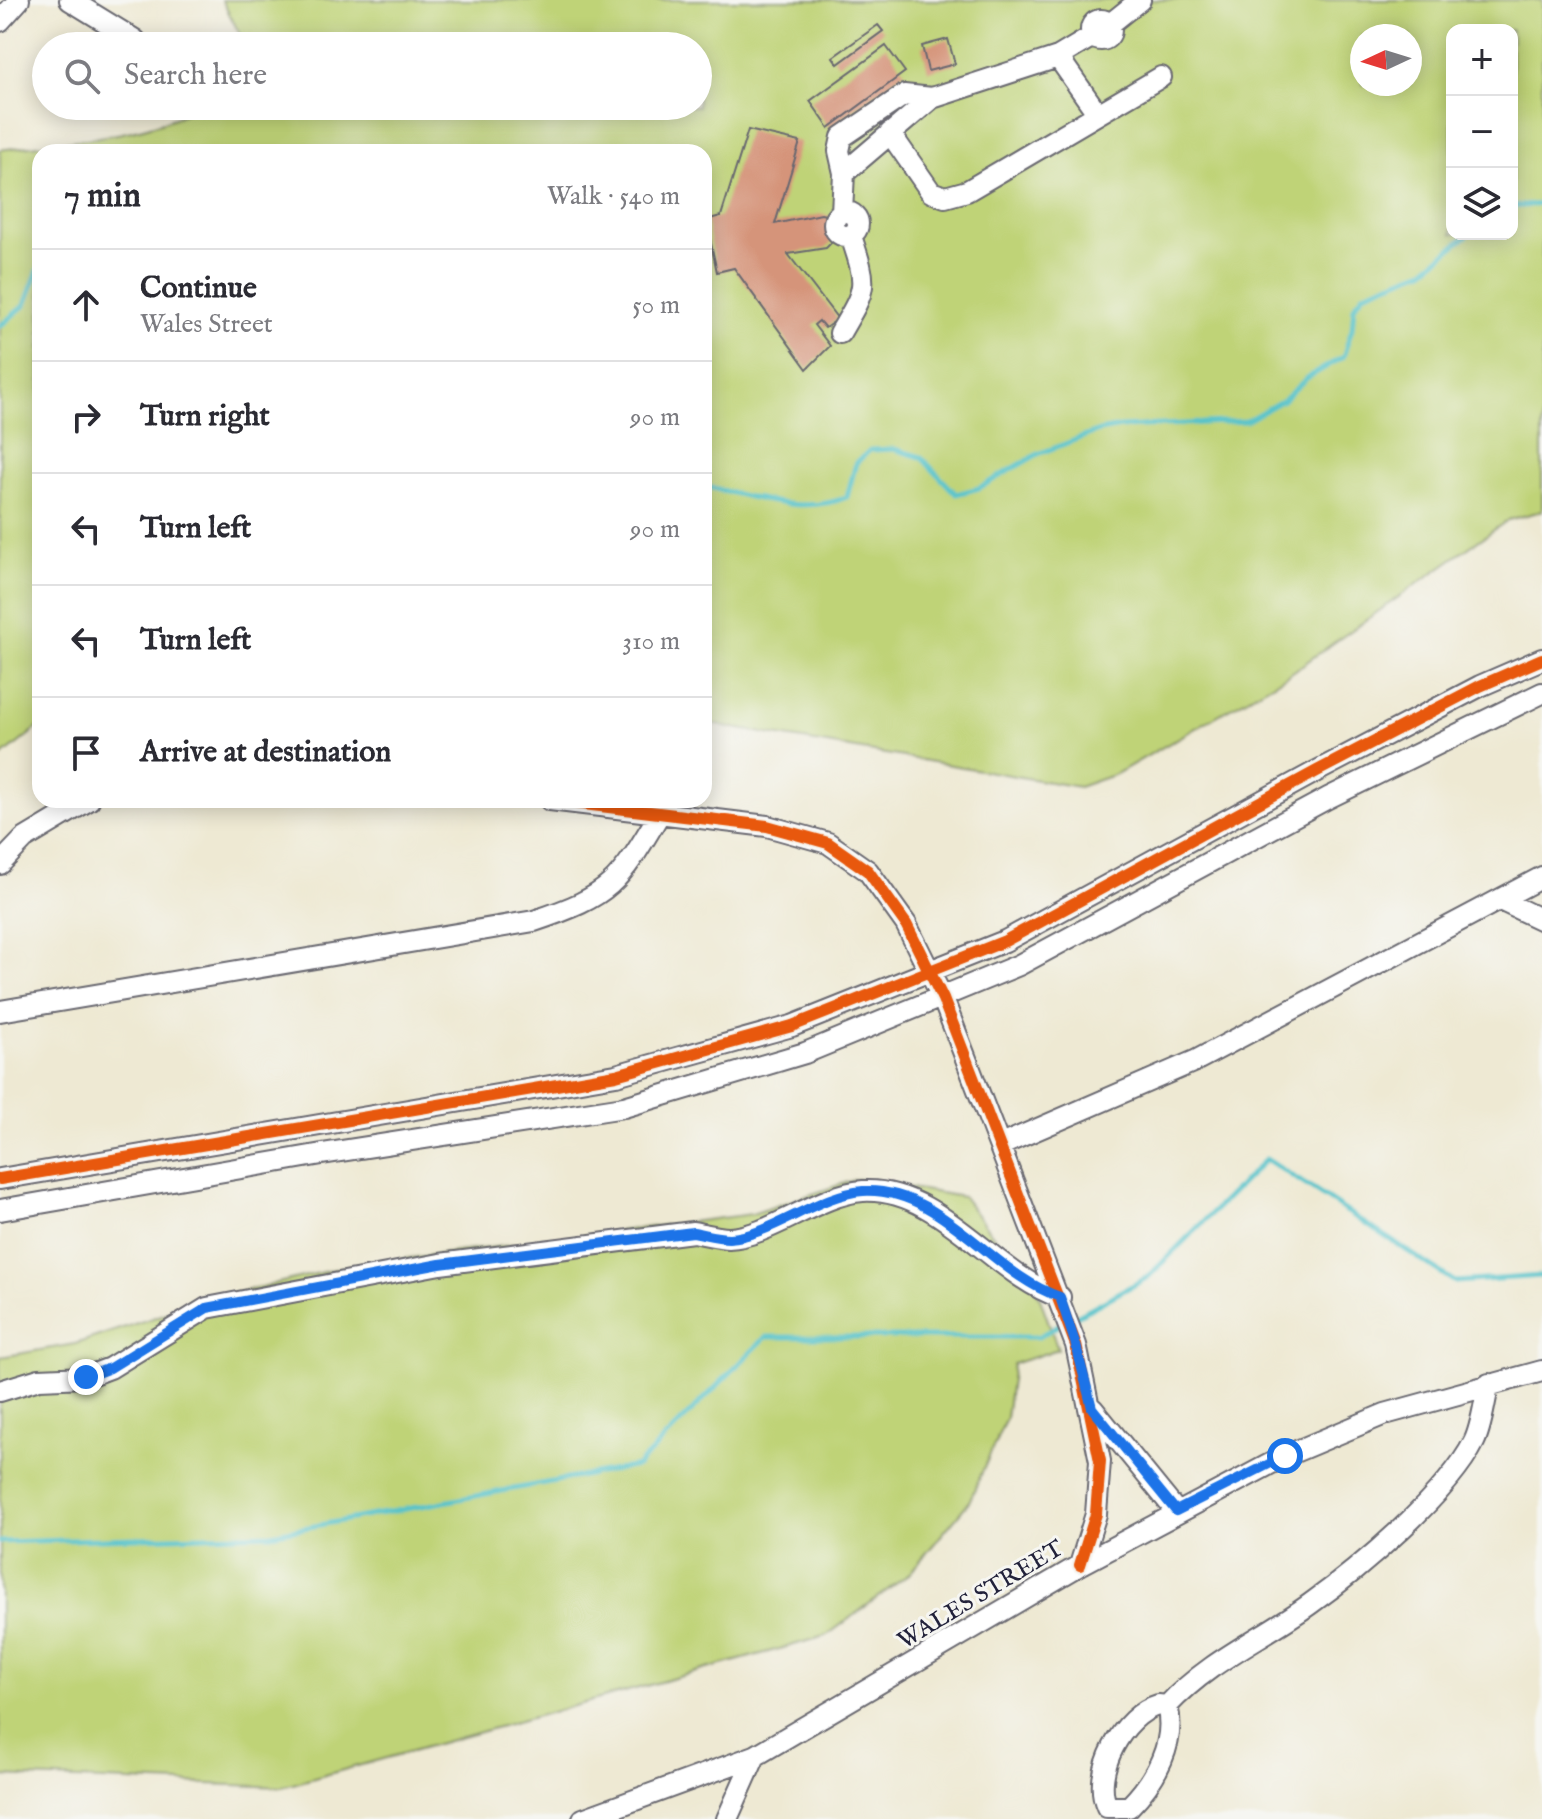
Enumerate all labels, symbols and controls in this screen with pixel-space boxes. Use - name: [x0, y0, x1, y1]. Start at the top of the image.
- north arrow: [1350, 24, 1422, 96]
- map controls: [1446, 24, 1518, 240]
- button: +: [1446, 24, 1518, 96]
- search box: [32, 32, 712, 120]
- icon: search: [60, 54, 104, 98]
- text: Search here: [124, 57, 267, 95]
- button: −: [1446, 96, 1518, 168]
- button: layers: [1446, 168, 1518, 240]
- text: 7 min: [64, 175, 141, 218]
- text: Walk · 540 m: [547, 180, 680, 213]
- text: Continue: [140, 270, 257, 308]
- icon: ahead: [64, 283, 108, 327]
- text: 50 m: [632, 289, 680, 322]
- text: Wales Street: [140, 308, 273, 341]
- icon: right: [64, 395, 108, 439]
- text: Turn right: [140, 398, 270, 436]
- text: 90 m: [630, 401, 680, 434]
- icon: left: [64, 507, 108, 551]
- text: Turn left: [140, 510, 251, 548]
- text: 90 m: [630, 513, 680, 546]
- icon: left: [64, 619, 108, 663]
- text: Turn left: [140, 622, 251, 660]
- text: 310 m: [622, 625, 680, 658]
- icon: arrive: [64, 731, 108, 775]
- text: Arrive at destination: [140, 734, 391, 772]
- route end: [68, 1359, 104, 1395]
- route start: [1267, 1438, 1303, 1474]
- street label: WALES STREET: [892, 1533, 1070, 1657]

